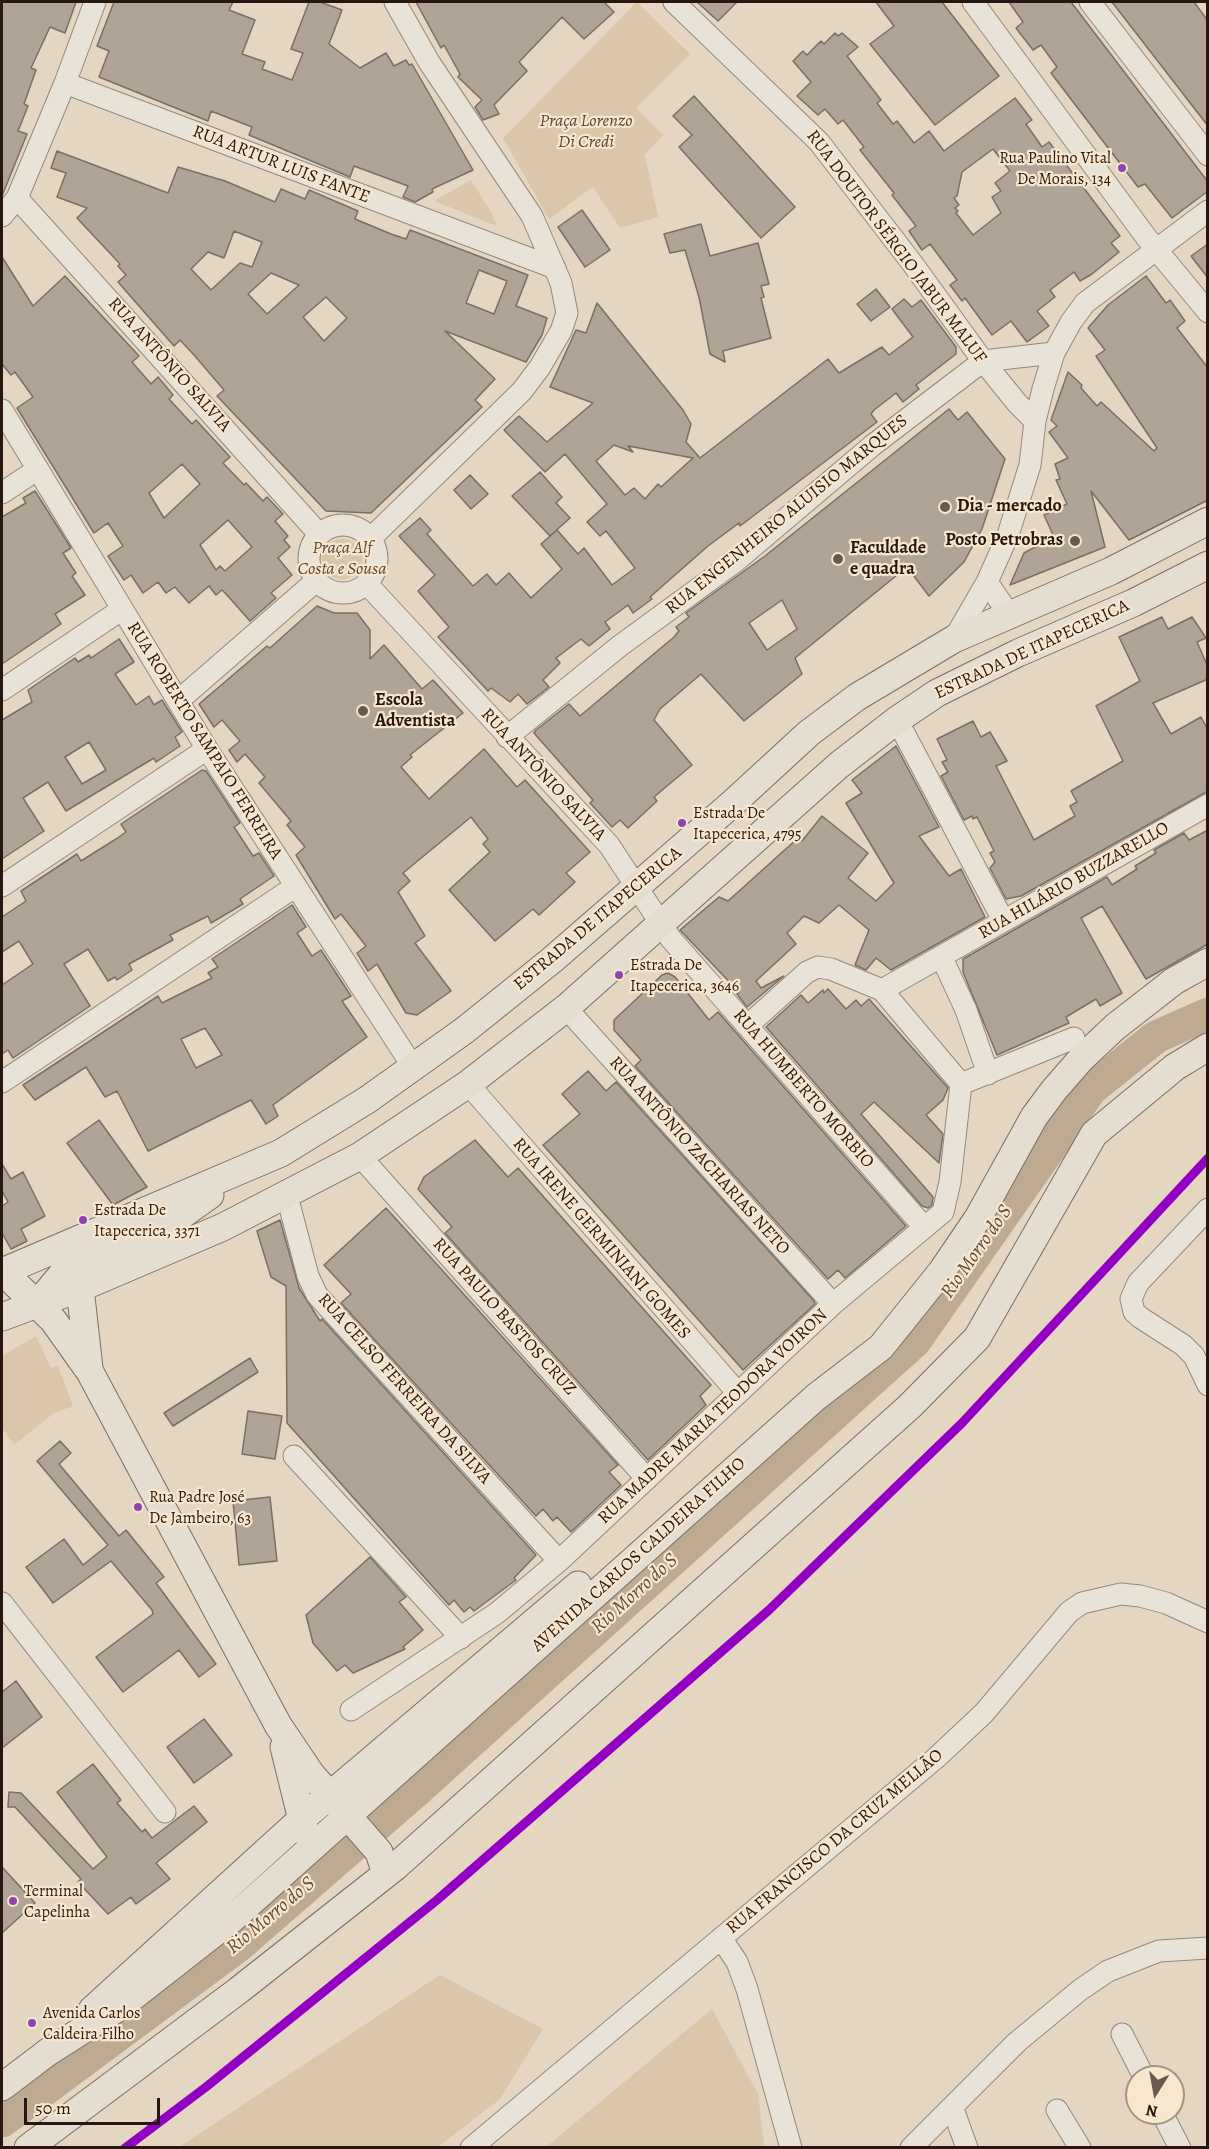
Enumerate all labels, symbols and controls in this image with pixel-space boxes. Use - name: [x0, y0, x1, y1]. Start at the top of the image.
- park label: Praça Lorenzo Di Credi: [540, 111, 632, 154]
- street label: RUA ARTUR LUIS FANTE: [189, 121, 373, 209]
- street label: RUA DOUTOR SÉRGIO JABUR MALUF: [801, 126, 991, 368]
- place label: Rua Paulino Vital De Morais, 134: [999, 149, 1111, 187]
- marker: Rua Paulino Vital De Morais, 134: [1116, 162, 1128, 174]
- street label: RUA ANTÔNIO SALVIA: [103, 293, 235, 437]
- street label: RUA ENGENHEIRO ALUISIO MARQUES: [661, 410, 913, 620]
- place label: Dia - mercado: [957, 496, 1062, 518]
- marker: Dia - mercado: [938, 500, 952, 514]
- place label: Posto Petrobras: [945, 530, 1063, 552]
- marker: Posto Petrobras: [1068, 534, 1082, 548]
- park label: Praça Alf Costa e Sousa: [298, 538, 386, 580]
- place label: Faculdade e quadra: [850, 538, 926, 580]
- marker: Faculdade e quadra: [831, 552, 845, 566]
- street label: ESTRADA DE ITAPECERICA: [931, 595, 1133, 705]
- street label: RUA ROBERTO SAMPAIO FERREIRA: [122, 618, 286, 864]
- place label: Escola Adventista: [375, 690, 455, 732]
- marker: Escola Adventista: [356, 704, 370, 718]
- street label: RUA ANTÔNIO SALVIA: [476, 704, 610, 846]
- place label: Estrada De Itapecerica, 4795: [693, 804, 802, 842]
- marker: Estrada De Itapecerica, 4795: [676, 817, 688, 829]
- street label: RUA HILÁRIO BUZZARELLO: [975, 818, 1173, 944]
- street label: ESTRADA DE ITAPECERICA: [510, 842, 686, 996]
- place label: Estrada De Itapecerica, 3646: [630, 956, 739, 994]
- marker: Estrada De Itapecerica, 3646: [613, 969, 625, 981]
- street label: RUA HUMBERTO MORBIO: [728, 1005, 878, 1173]
- street label: RUA ANTÔNIO ZACHARIAS NETO: [604, 1052, 794, 1260]
- street label: RUA IRENE GERMINIANI GOMES: [508, 1134, 694, 1344]
- place label: Estrada De Itapecerica, 3371: [94, 1201, 200, 1239]
- water label: Rio Morro do S: [936, 1201, 1018, 1303]
- marker: Estrada De Itapecerica, 3371: [77, 1214, 89, 1226]
- street label: RUA PAULO BASTOS CRUZ: [428, 1234, 580, 1400]
- street label: RUA CELSO FERREIRA DA SILVA: [313, 1289, 495, 1489]
- street label: RUA MADRE MARIA TEODORA VOIRON: [594, 1305, 832, 1529]
- street label: AVENIDA CARLOS CALDEIRA FILHO: [527, 1453, 751, 1657]
- place label: Rua Padre José De Jambeiro, 63: [149, 1488, 251, 1526]
- marker: Rua Padre José De Jambeiro, 63: [132, 1501, 144, 1513]
- water label: Rio Morro do S: [587, 1549, 683, 1639]
- street label: RUA FRANCISCO DA CRUZ MELLÃO: [722, 1745, 948, 1939]
- water label: Rio Morro do S: [222, 1872, 320, 1960]
- place label: Terminal Capelinha: [24, 1882, 90, 1920]
- marker: Terminal Capelinha: [7, 1895, 19, 1907]
- place label: Avenida Carlos Caldeira Filho: [43, 2004, 140, 2042]
- marker: Avenida Carlos Caldeira Filho: [26, 2017, 38, 2029]
- north arrow: [1125, 2065, 1185, 2125]
- scale bar: [27, 2086, 164, 2124]
- text: 50 m: [35, 2096, 71, 2120]
- text: N: [1144, 2099, 1160, 2123]

